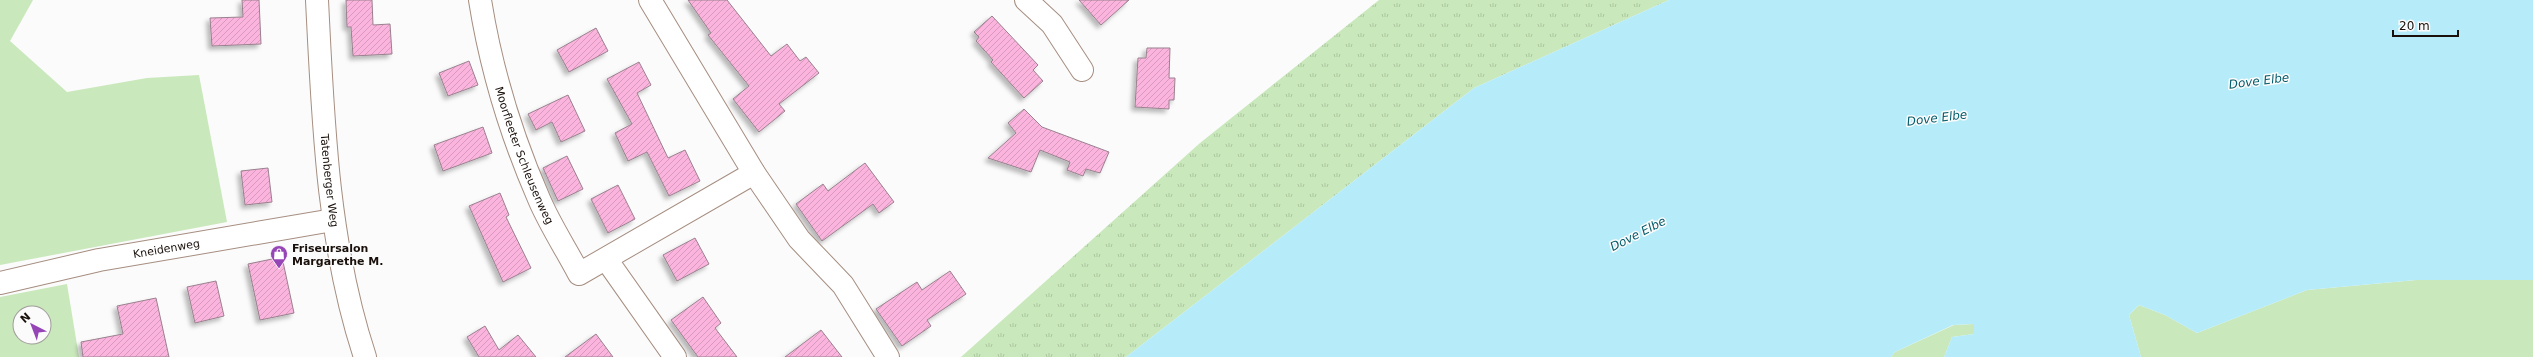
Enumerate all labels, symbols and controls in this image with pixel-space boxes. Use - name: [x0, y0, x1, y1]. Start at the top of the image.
- scale bar: [2393, 12, 2458, 38]
- text: 20 m: [2399, 19, 2430, 33]
- water label: Dove Elbe: [2228, 70, 2290, 92]
- street label: Moorfleeter Schleusenweg: [492, 85, 556, 227]
- water label: Dove Elbe: [1906, 107, 1968, 129]
- street label: Tatenberger Weg: [318, 132, 341, 228]
- water label: Dove Elbe: [1608, 214, 1668, 254]
- street label: Kneidenweg: [132, 237, 201, 261]
- place label: Friseursalon Margarethe M.: [292, 242, 383, 268]
- shop icon: Friseursalon Margarethe M.: [269, 244, 289, 269]
- north arrow: [12, 305, 52, 345]
- text: N: [18, 310, 33, 326]

